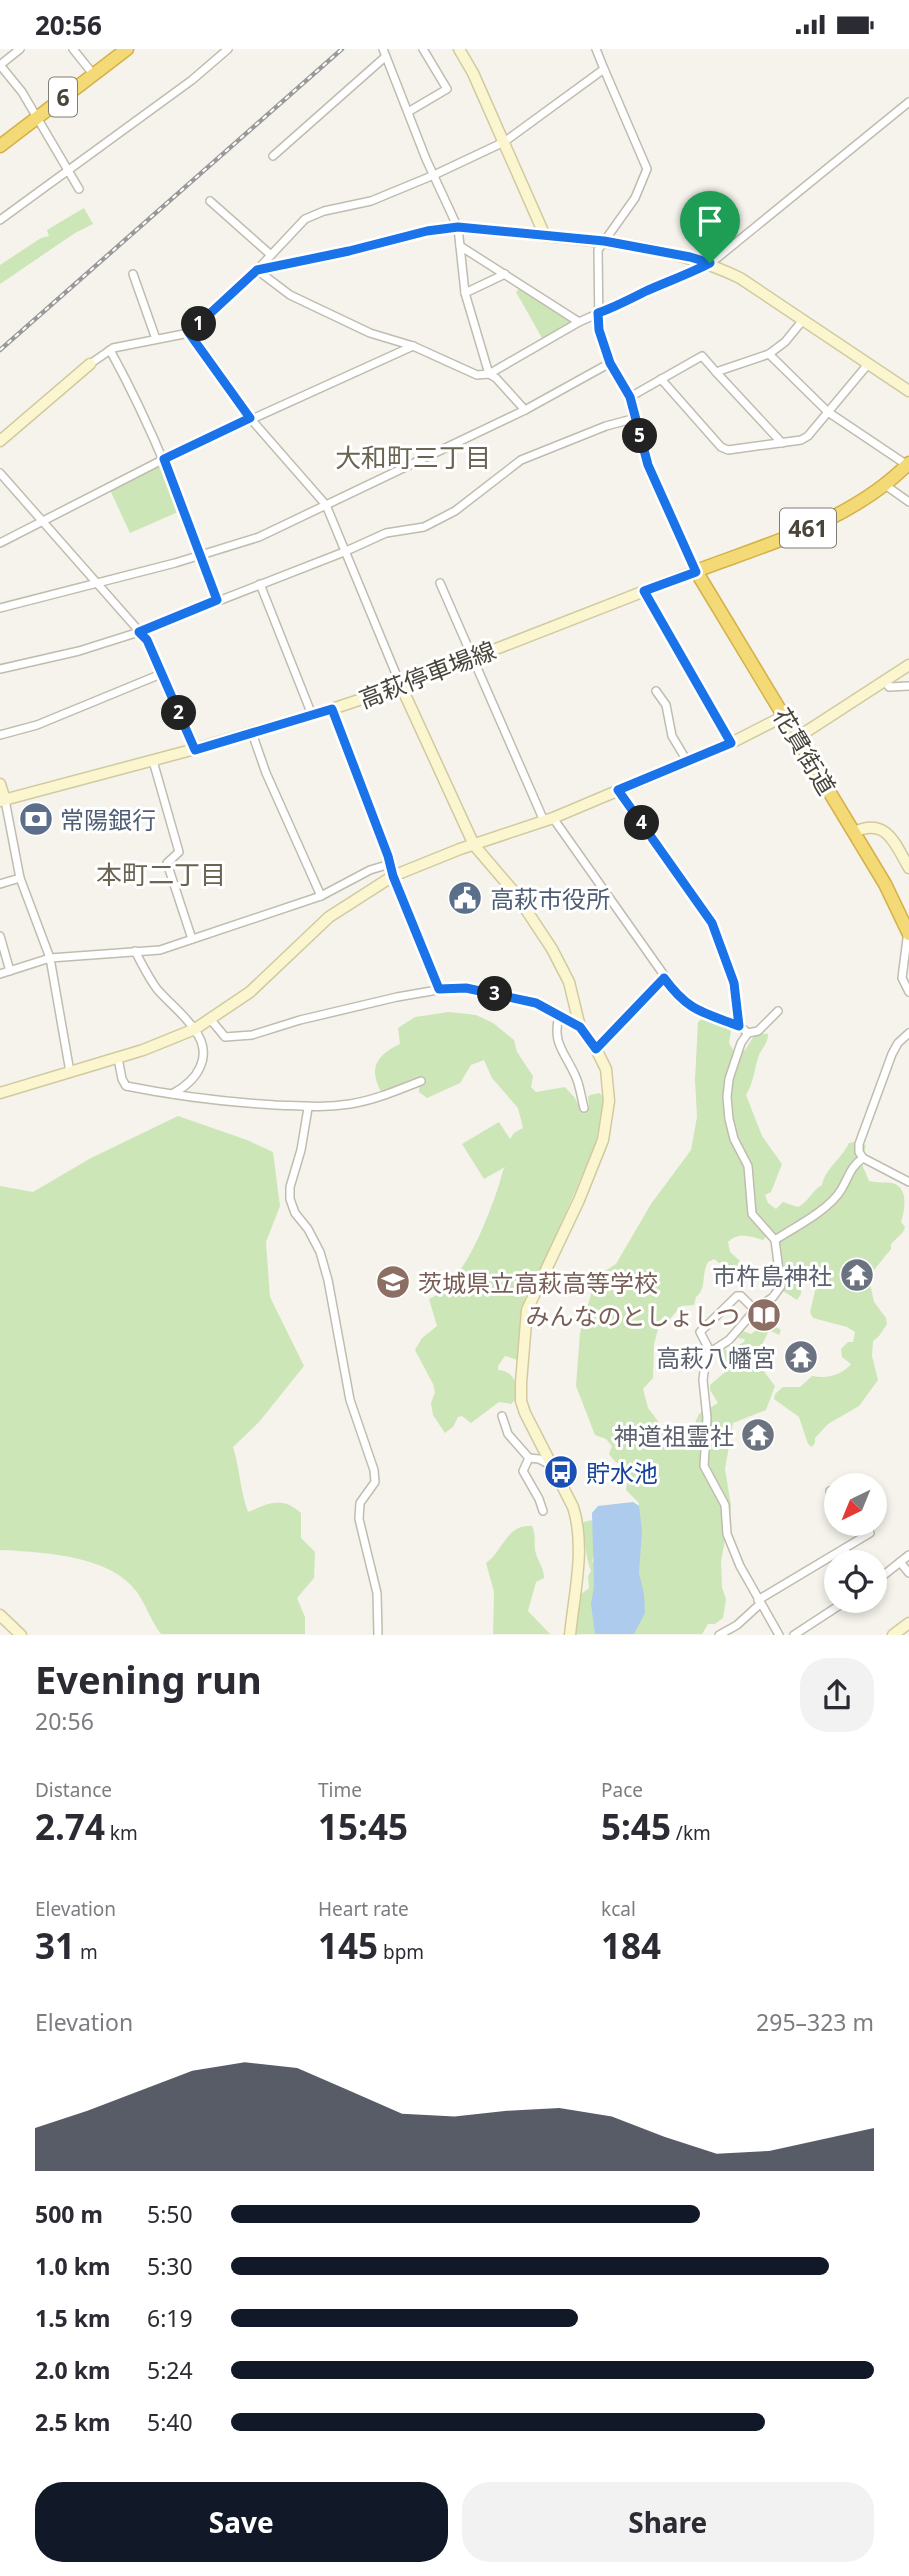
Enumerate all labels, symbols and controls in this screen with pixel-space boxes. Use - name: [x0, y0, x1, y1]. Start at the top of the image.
- text: 20:56: [35, 7, 102, 43]
- road number: 6: [49, 77, 77, 117]
- pin: [680, 191, 740, 263]
- icon: arrive: [691, 202, 729, 240]
- pin: 1: [182, 307, 216, 341]
- text: 1: [193, 310, 204, 336]
- pin: 5: [622, 419, 658, 453]
- text: 5: [634, 422, 645, 448]
- district label: 大和町三丁目: [335, 439, 491, 475]
- road number: 461: [780, 509, 836, 548]
- street label: 高萩停車場線: [354, 633, 500, 715]
- pin: 2: [162, 695, 196, 731]
- text: 2: [173, 699, 184, 725]
- street label: 花貫街道: [766, 701, 844, 801]
- bank icon: 常陽銀行: [17, 800, 55, 838]
- place label: 常陽銀行: [60, 803, 156, 836]
- pin: 4: [624, 805, 660, 841]
- text: 4: [636, 809, 647, 835]
- district label: 本町二丁目: [96, 856, 226, 892]
- public building icon: 高萩市役所: [446, 879, 484, 917]
- place label: 高萩市役所: [490, 882, 610, 915]
- pin: 3: [477, 977, 512, 1011]
- text: 3: [489, 980, 500, 1006]
- temple icon: 市杵島神社: [838, 1256, 876, 1294]
- place label: 市杵島神社: [712, 1259, 832, 1292]
- school or university icon: 茨城県立高萩高等学校: [374, 1263, 412, 1301]
- place label: 茨城県立高萩高等学校: [418, 1266, 658, 1299]
- library icon: みんなのとしょしつ: [745, 1296, 783, 1334]
- place label: みんなのとしょしつ: [525, 1299, 740, 1332]
- temple icon: 高萩八幡宮: [782, 1338, 820, 1376]
- place label: 高萩八幡宮: [656, 1341, 776, 1374]
- temple icon: 神道祖霊社: [739, 1416, 777, 1454]
- place label: 神道祖霊社: [614, 1419, 734, 1452]
- bus stop icon: 貯水池: [542, 1453, 580, 1491]
- place label: 貯水池: [586, 1456, 658, 1489]
- north arrow: [824, 1473, 887, 1537]
- map controls: [824, 1473, 887, 1613]
- button: locate: [824, 1550, 887, 1613]
- text: Evening run: [35, 1653, 262, 1705]
- button: share: [800, 1658, 874, 1732]
- text: 20:56: [35, 1705, 94, 1737]
- text: Distance: [35, 1777, 112, 1803]
- text: Time: [318, 1777, 362, 1803]
- text: Pace: [601, 1777, 643, 1803]
- text: 2.74: [35, 1803, 105, 1850]
- text: 15:45: [318, 1803, 408, 1850]
- text: 5:45: [601, 1803, 671, 1850]
- text: km: [105, 1820, 138, 1846]
- text: /km: [671, 1820, 711, 1846]
- text: Elevation: [35, 1896, 116, 1922]
- text: Heart rate: [318, 1896, 409, 1922]
- text: kcal: [601, 1896, 636, 1922]
- text: 31: [35, 1922, 75, 1969]
- text: 145: [318, 1922, 378, 1969]
- text: 184: [601, 1922, 661, 1969]
- text: m: [75, 1939, 98, 1965]
- text: bpm: [378, 1939, 424, 1965]
- text: Elevation: [35, 2006, 133, 2038]
- text: 295–323 m: [756, 2006, 874, 2038]
- text: 500 m: [35, 2198, 103, 2230]
- text: 5:50: [147, 2198, 193, 2230]
- text: 1.0 km: [35, 2250, 110, 2282]
- text: 5:30: [147, 2250, 193, 2282]
- text: 1.5 km: [35, 2302, 110, 2334]
- text: 6:19: [147, 2302, 193, 2334]
- text: 2.0 km: [35, 2354, 110, 2386]
- text: 5:24: [147, 2354, 193, 2386]
- text: 2.5 km: [35, 2406, 110, 2438]
- text: 5:40: [147, 2406, 193, 2438]
- button: Save: [35, 2482, 448, 2562]
- button: Share: [462, 2482, 874, 2562]

